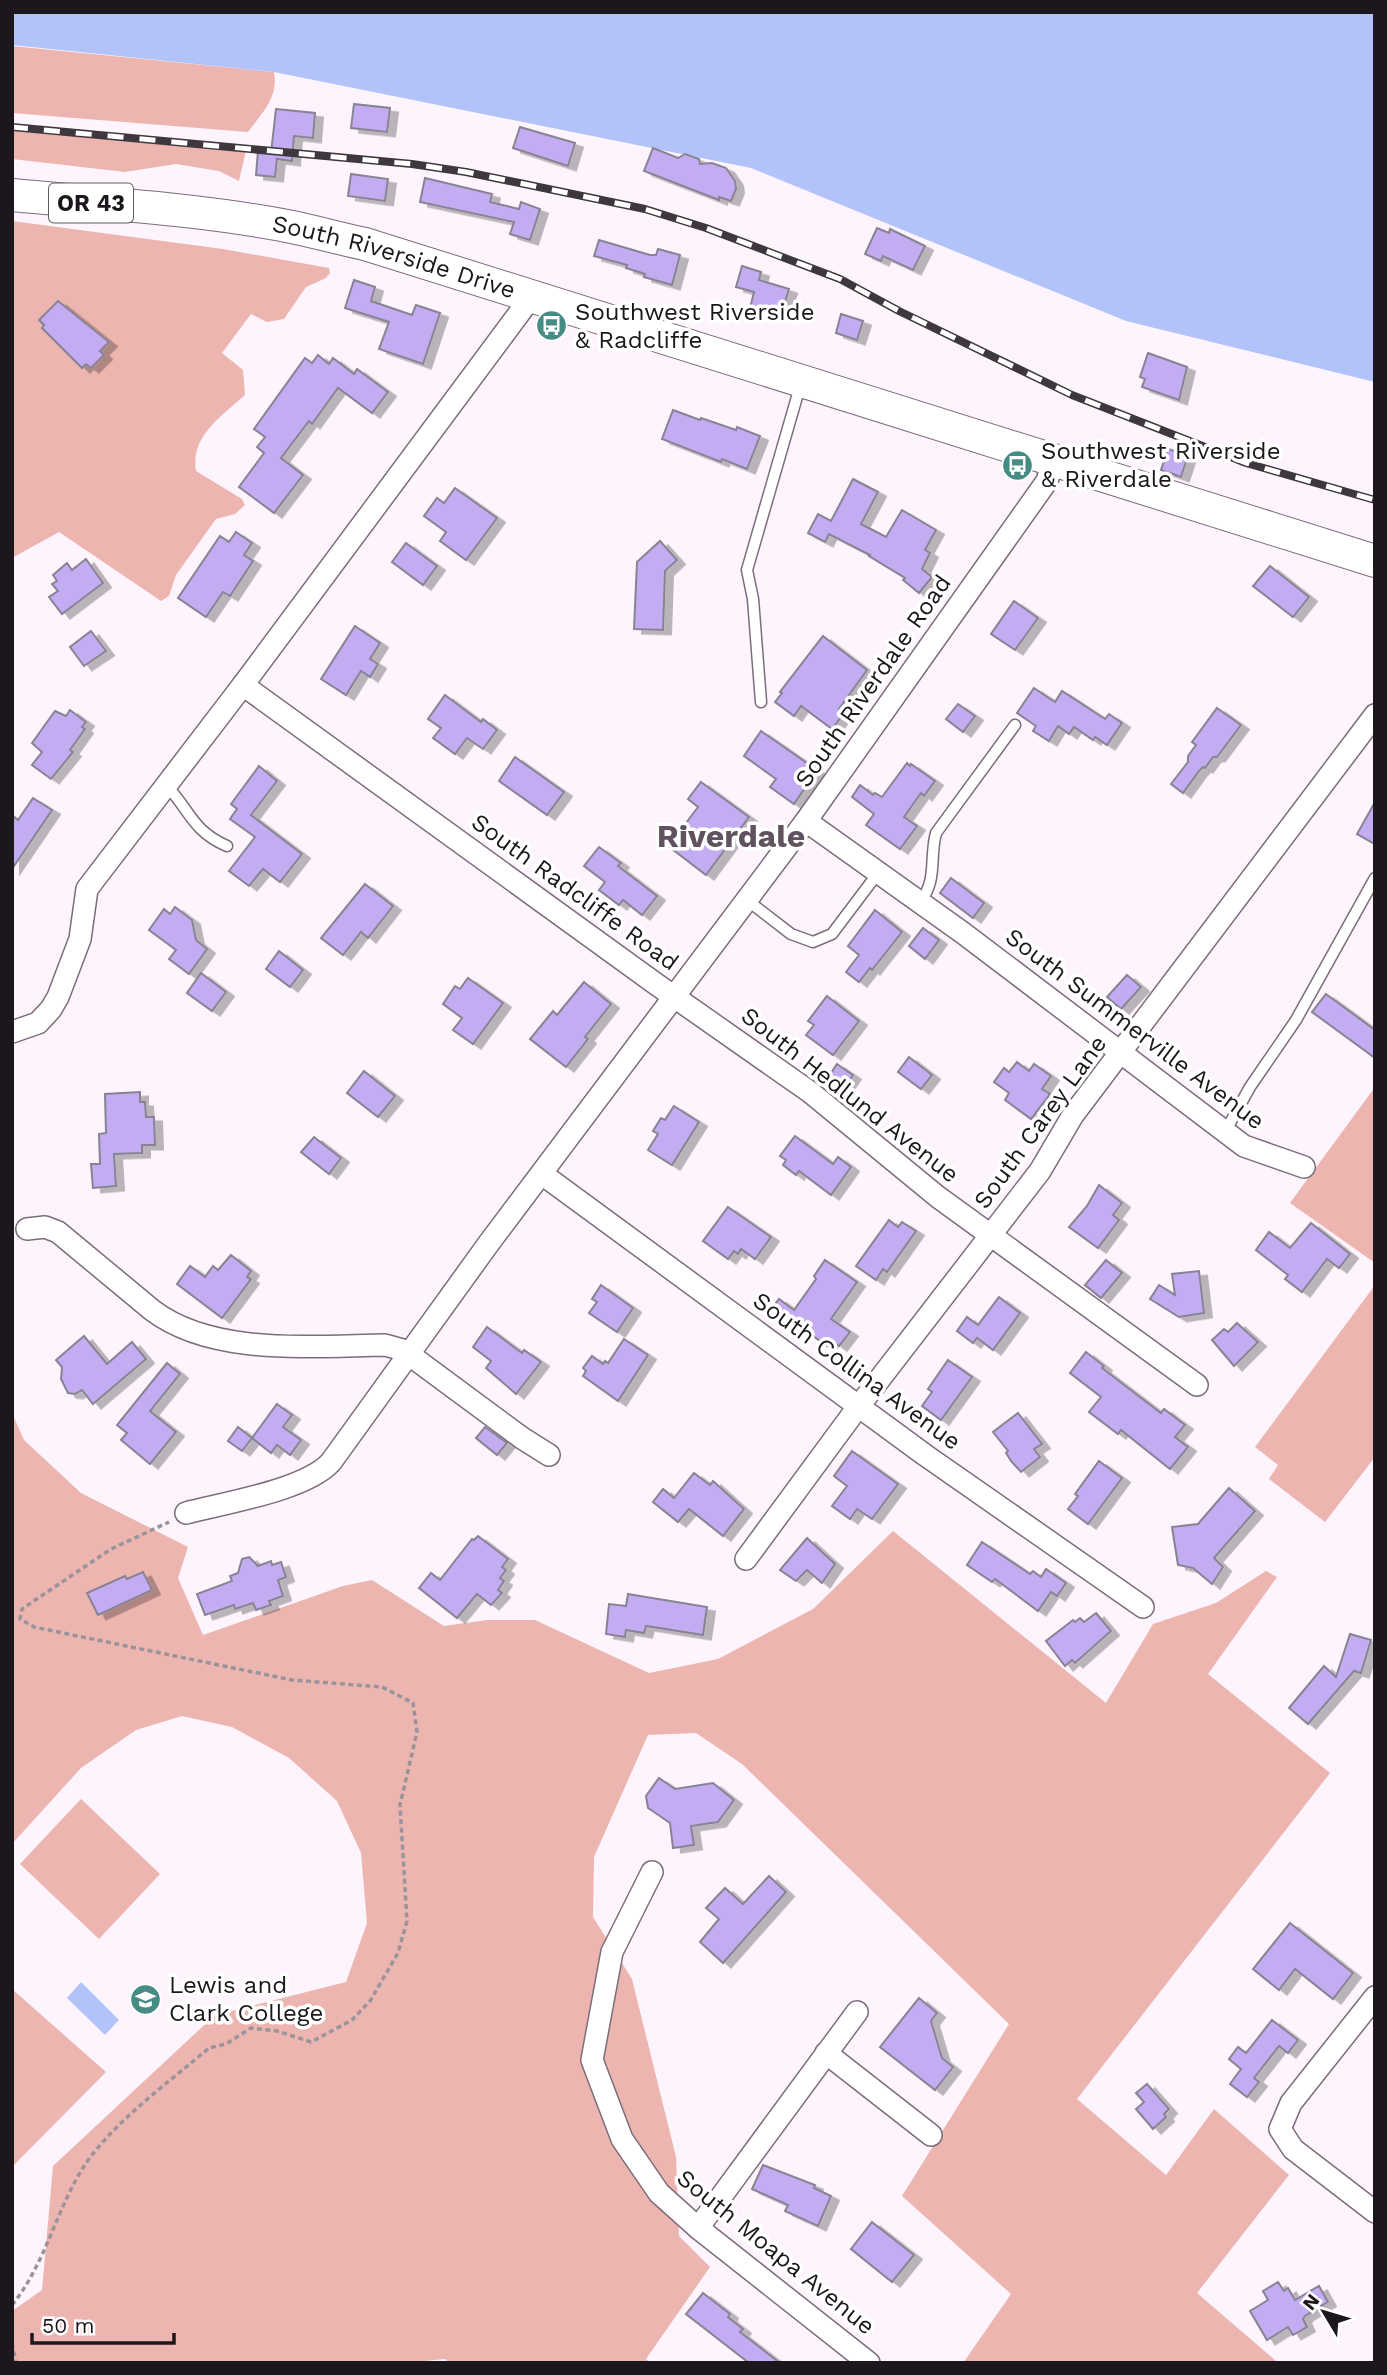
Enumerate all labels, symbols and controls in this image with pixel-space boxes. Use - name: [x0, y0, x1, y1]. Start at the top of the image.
- road number: OR 43: [49, 184, 133, 222]
- street label: South Riverside Drive: [270, 210, 519, 304]
- place label: Southwest Riverside & Radcliffe: [575, 298, 815, 354]
- bus stop icon: Southwest Riverside & Radcliffe: [535, 309, 569, 343]
- place label: Southwest Riverside & Riverdale: [1041, 437, 1281, 493]
- bus stop icon: Southwest Riverside & Riverdale: [1001, 448, 1035, 482]
- street label: South Riverdale Road: [789, 570, 957, 792]
- street label: South Radcliffe Road: [466, 808, 684, 976]
- district label: Riverdale: [657, 817, 805, 855]
- street label: South Summerville Avenue: [1000, 923, 1270, 1135]
- street label: South Hedlund Avenue: [736, 1001, 964, 1189]
- street label: South Carey Lane: [968, 1030, 1112, 1214]
- street label: South Collina Avenue: [748, 1286, 966, 1456]
- place label: Lewis and Clark College: [169, 1971, 323, 2027]
- school or university icon: Lewis and Clark College: [129, 1982, 163, 2016]
- street label: South Moapa Avenue: [672, 2164, 880, 2340]
- north arrow: [1289, 2277, 1359, 2347]
- text: N: [1298, 2289, 1324, 2314]
- scale bar: [32, 2302, 173, 2346]
- text: 50 m: [42, 2313, 94, 2338]

